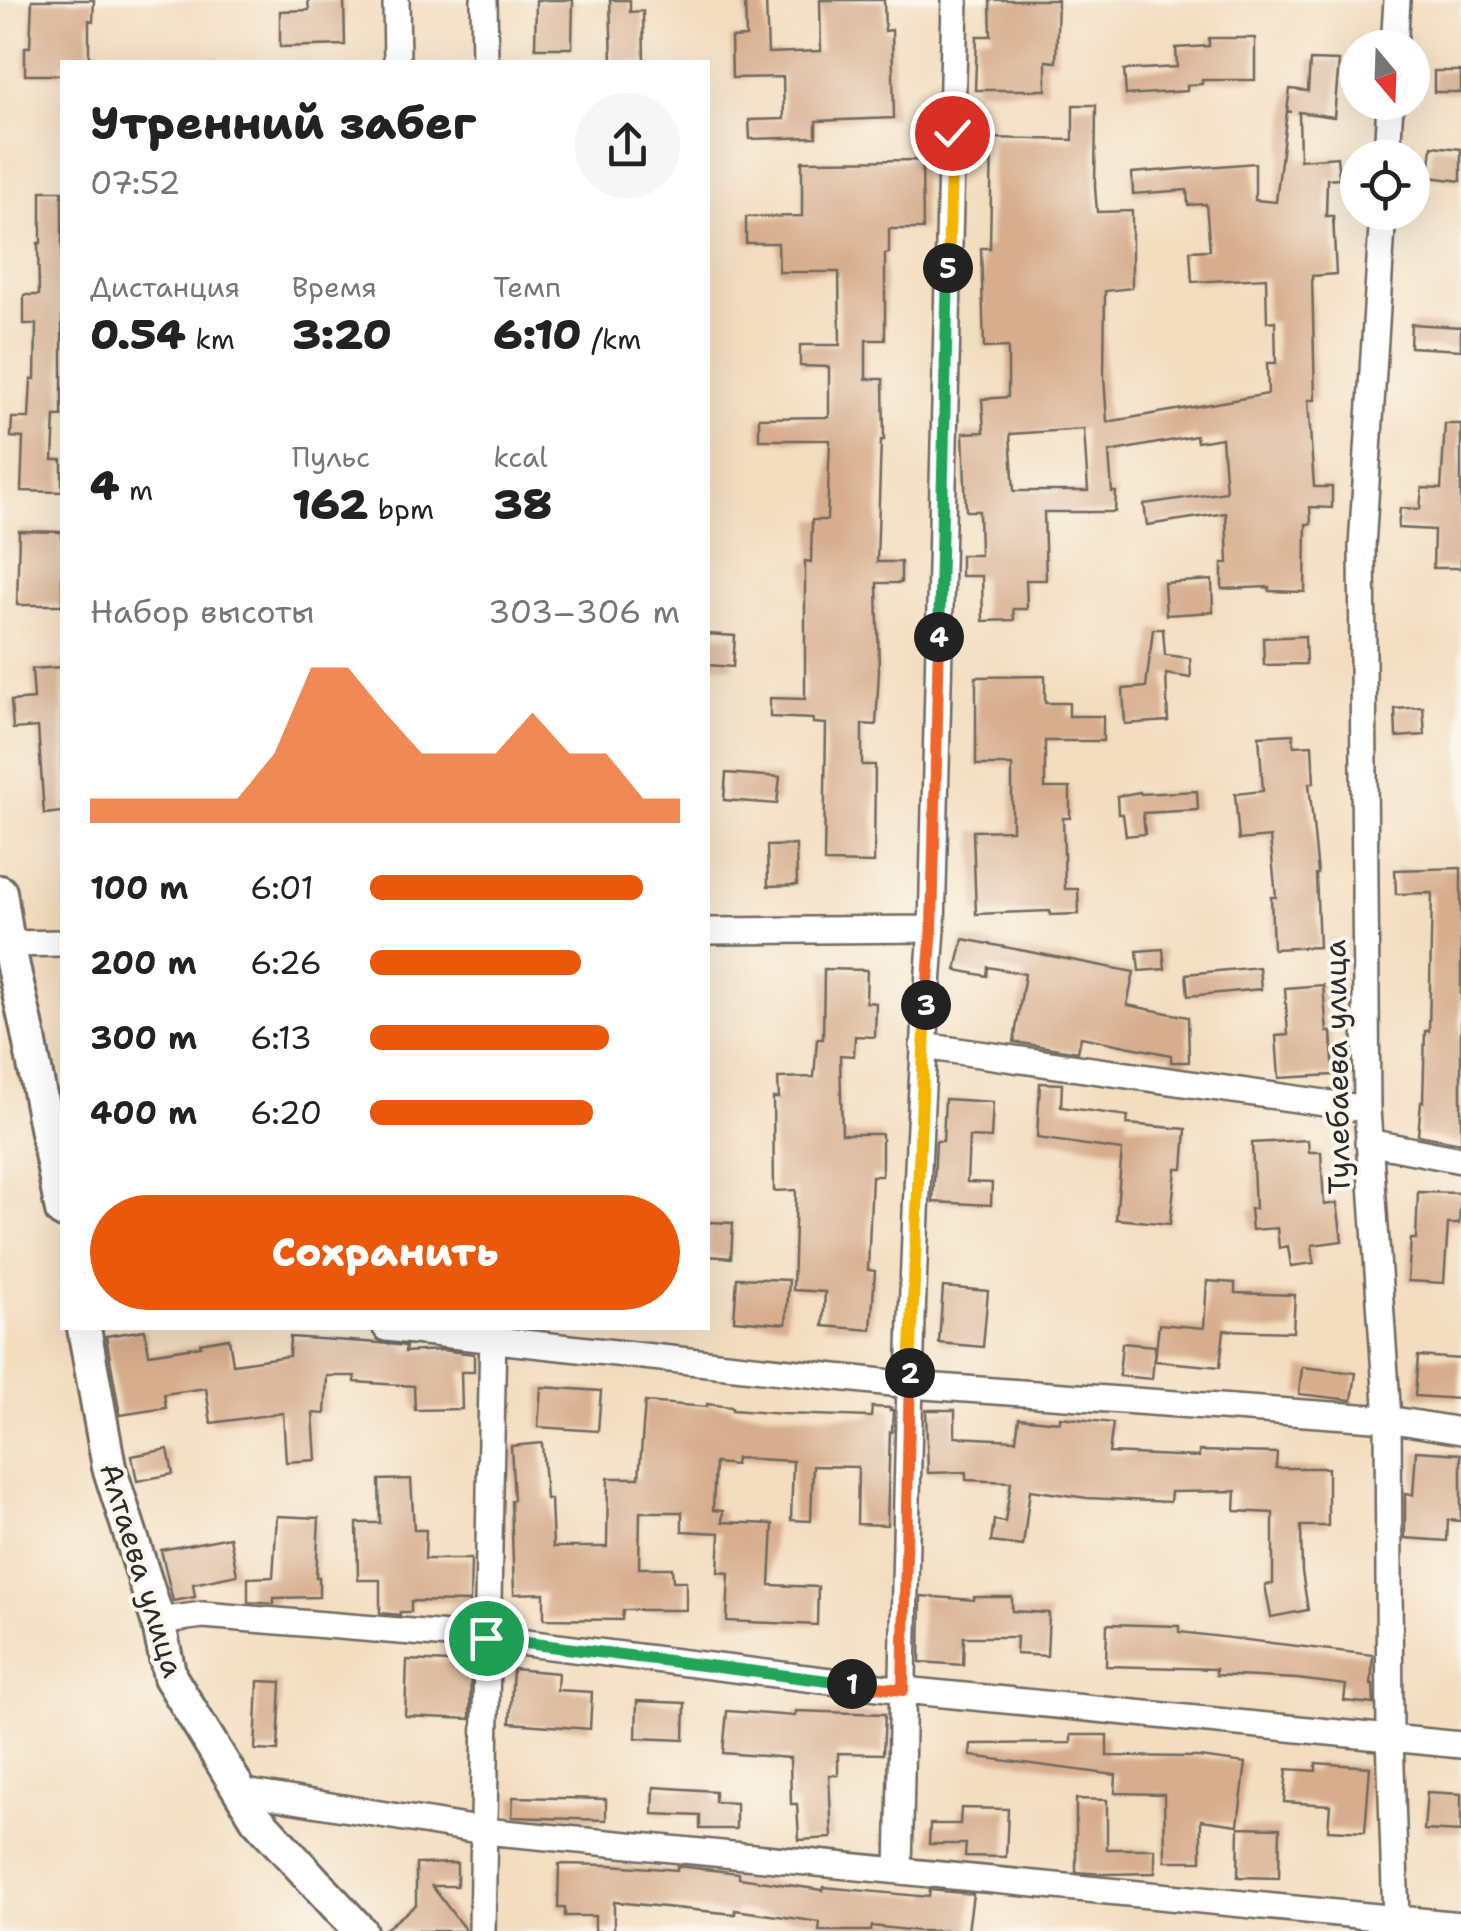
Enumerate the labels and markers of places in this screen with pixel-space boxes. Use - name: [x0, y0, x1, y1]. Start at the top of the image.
- pin: [910, 91, 995, 176]
- pin: 5: [923, 243, 973, 293]
- pin: 4: [914, 612, 964, 662]
- pin: 3: [901, 980, 951, 1030]
- pin: 2: [885, 1348, 935, 1398]
- pin: [444, 1596, 529, 1681]
- pin: 1: [827, 1659, 877, 1709]

